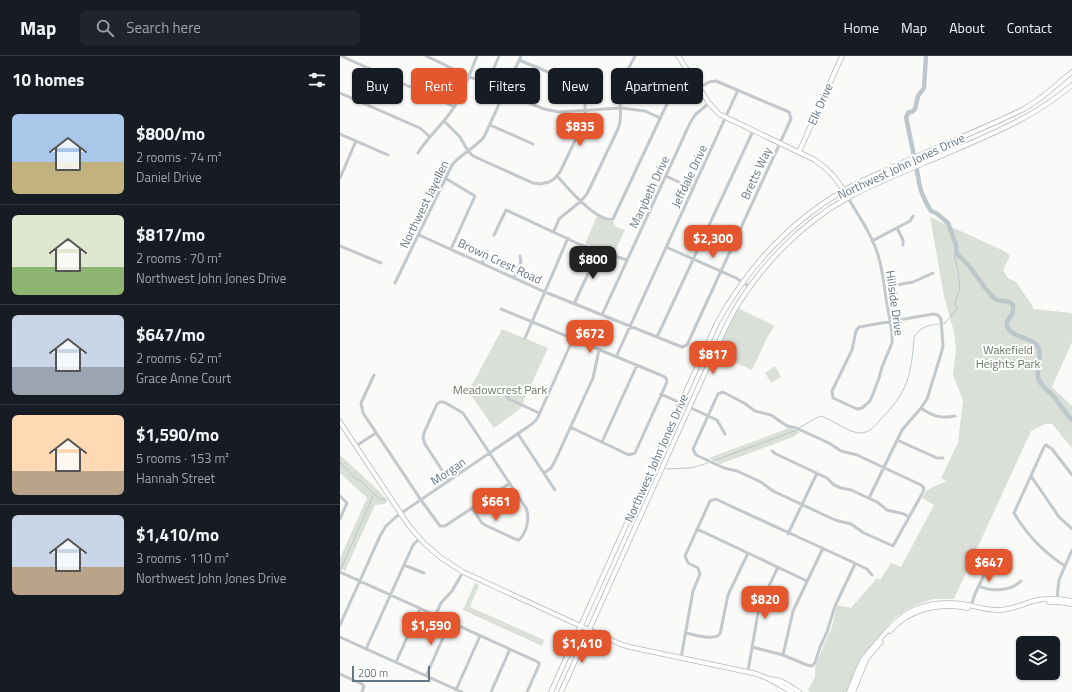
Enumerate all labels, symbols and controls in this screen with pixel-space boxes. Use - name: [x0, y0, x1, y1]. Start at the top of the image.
- search box: [80, 10, 360, 46]
- text: Map: [20, 13, 56, 42]
- text: Search here: [126, 16, 201, 39]
- icon: search: [94, 17, 116, 39]
- text: Home: [844, 17, 879, 38]
- text: Map: [901, 17, 927, 38]
- text: About: [949, 17, 985, 38]
- text: Contact: [1007, 17, 1052, 38]
- text: 10 homes: [12, 67, 84, 93]
- chip: Buy: [352, 68, 403, 104]
- chip: Rent: [411, 68, 467, 104]
- chip: Filters: [475, 68, 540, 104]
- chip: New: [548, 68, 603, 104]
- chip: Apartment: [611, 68, 703, 104]
- icon: filters: [306, 69, 328, 91]
- street label: Elk Drive: [802, 80, 838, 128]
- pin: $835: [556, 113, 604, 147]
- text: $835: [565, 116, 595, 136]
- text: $800/mo: [136, 121, 205, 147]
- street label: Northwest John Jones Drive: [834, 128, 968, 204]
- icon: home: [44, 130, 92, 178]
- street label: Jeffdale Drive: [666, 141, 712, 211]
- street label: Bretts Way: [735, 143, 777, 203]
- text: 2 rooms · 74 m²: [136, 147, 222, 167]
- street label: Marybeth Drive: [624, 153, 674, 231]
- street label: Northwest Jayellen: [394, 157, 454, 251]
- text: Daniel Drive: [136, 167, 202, 187]
- text: $817/mo: [136, 222, 205, 248]
- pin: $2,300: [680, 225, 746, 259]
- text: $2,300: [693, 228, 733, 248]
- icon: home: [44, 231, 92, 279]
- street label: Brown Crest Road: [455, 233, 545, 289]
- pin: $800: [569, 246, 617, 280]
- text: 2 rooms · 70 m²: [136, 248, 222, 268]
- text: $800: [578, 249, 608, 269]
- text: Northwest John Jones Drive: [136, 268, 286, 288]
- street label: Hillside Drive: [881, 269, 909, 337]
- pin: $672: [566, 320, 614, 354]
- text: $647/mo: [136, 322, 205, 348]
- text: $672: [575, 323, 605, 343]
- icon: home: [44, 331, 92, 379]
- park label: Wakefield Heights Park: [976, 340, 1041, 373]
- pin: $817: [689, 341, 737, 375]
- text: $817: [698, 344, 728, 364]
- text: 2 rooms · 62 m²: [136, 348, 222, 368]
- text: Grace Anne Court: [136, 368, 231, 388]
- park label: Meadowcrest Park: [453, 380, 548, 399]
- street label: Northwest John Jones Drive: [619, 391, 693, 525]
- text: $1,590/mo: [136, 422, 219, 448]
- icon: home: [44, 431, 92, 479]
- text: 5 rooms · 153 m²: [136, 448, 229, 468]
- street label: Morgan: [426, 452, 470, 490]
- text: Hannah Street: [136, 468, 215, 488]
- pin: $661: [472, 488, 520, 522]
- text: $661: [481, 491, 511, 511]
- text: $1,410/mo: [136, 522, 219, 548]
- icon: home: [44, 531, 92, 579]
- text: 3 rooms · 110 m²: [136, 548, 229, 568]
- pin: $647: [965, 549, 1013, 583]
- text: $647: [974, 552, 1004, 572]
- text: Northwest John Jones Drive: [136, 568, 286, 588]
- pin: $820: [741, 586, 789, 620]
- text: $820: [750, 589, 780, 609]
- pin: $1,590: [398, 612, 464, 646]
- text: $1,590: [411, 615, 451, 635]
- pin: $1,410: [549, 630, 615, 664]
- text: $1,410: [562, 633, 602, 653]
- map controls: [1016, 636, 1060, 680]
- button: layers: [1016, 636, 1060, 680]
- scale bar: [352, 664, 430, 683]
- text: 200 m: [358, 665, 388, 681]

